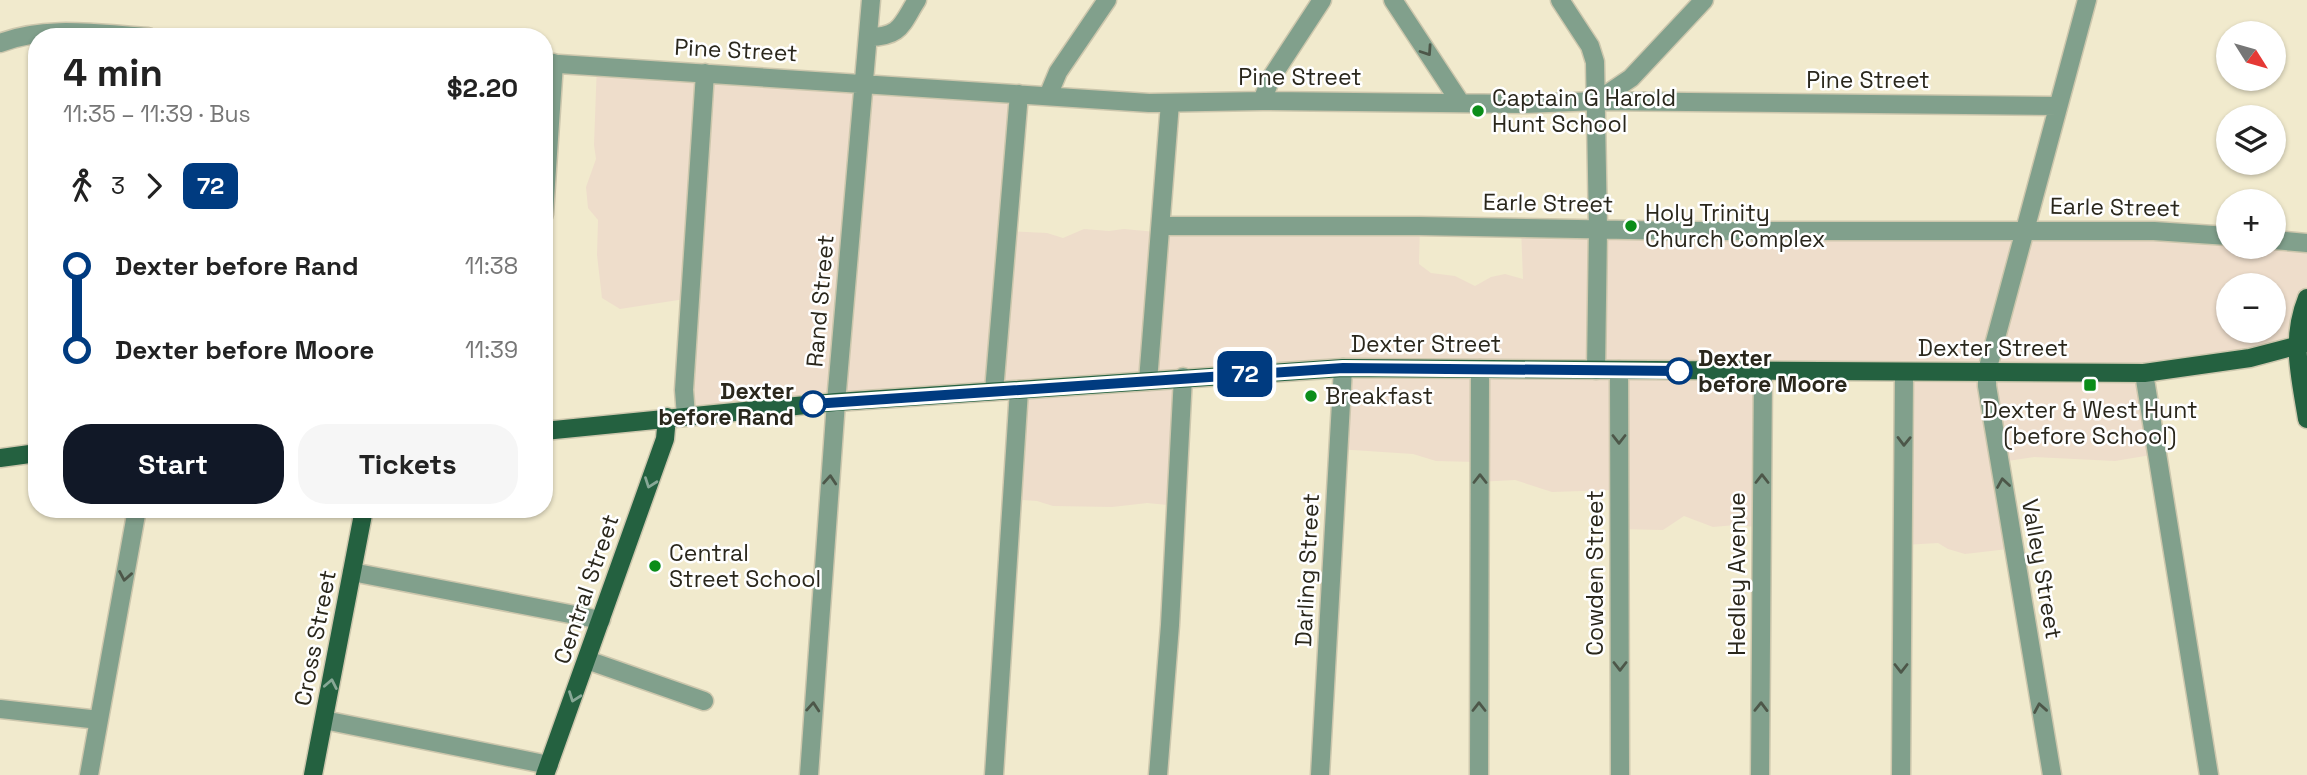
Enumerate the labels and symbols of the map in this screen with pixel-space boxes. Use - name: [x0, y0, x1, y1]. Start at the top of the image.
- north arrow: [2216, 21, 2286, 91]
- street label: Pine Street: [674, 32, 798, 68]
- one-way arrow: [1418, 43, 1431, 56]
- street label: Pine Street: [1238, 62, 1362, 92]
- street label: Pine Street: [1806, 65, 1930, 95]
- place label: Captain G Harold Hunt School: [1492, 83, 1676, 139]
- marker: Captain G Harold Hunt School: [1470, 103, 1486, 119]
- street label: Earle Street: [1483, 187, 1613, 219]
- street label: Earle Street: [2050, 191, 2180, 223]
- place label: Holy Trinity Church Complex: [1645, 198, 1826, 254]
- marker: Holy Trinity Church Complex: [1623, 218, 1639, 234]
- street label: Rand Street: [799, 234, 841, 368]
- street label: Dexter Street: [1351, 329, 1501, 359]
- street label: Dexter Street: [1918, 333, 2068, 363]
- place label: Dexter before Moore: [1698, 343, 1848, 399]
- line badge: 72: [1214, 351, 1276, 397]
- marker: Dexter before Moore: [1666, 358, 1692, 384]
- place label: Dexter before Rand: [658, 376, 794, 432]
- marker: Dexter & West Hunt (before School): [2082, 377, 2098, 393]
- place label: Breakfast: [1325, 381, 1433, 411]
- marker: Breakfast: [1303, 388, 1319, 404]
- marker: Dexter before Rand: [800, 391, 826, 417]
- place label: Dexter & West Hunt (before School): [1982, 395, 2198, 451]
- one-way arrow: [1611, 434, 1627, 444]
- one-way arrow: [1896, 436, 1911, 447]
- one-way arrow: [822, 474, 837, 485]
- one-way arrow: [1472, 474, 1488, 484]
- one-way arrow: [1754, 474, 1770, 484]
- one-way arrow: [644, 476, 658, 488]
- one-way arrow: [1995, 478, 2010, 489]
- street label: Cowden Street: [1580, 490, 1610, 656]
- street label: Hedley Avenue: [1722, 492, 1752, 656]
- street label: Darling Street: [1288, 493, 1326, 647]
- street label: Valley Street: [2015, 497, 2069, 641]
- street label: Central Street: [546, 510, 626, 668]
- place label: Central Street School: [669, 538, 821, 594]
- marker: Central Street School: [647, 558, 663, 574]
- street label: Cross Street: [287, 568, 343, 708]
- one-way arrow: [118, 571, 133, 582]
- one-way arrow: [1612, 661, 1628, 672]
- one-way arrow: [1893, 664, 1909, 674]
- one-way arrow: [322, 678, 337, 690]
- one-way arrow: [568, 691, 582, 703]
- one-way arrow: [805, 701, 820, 712]
- one-way arrow: [1471, 701, 1487, 712]
- one-way arrow: [1753, 701, 1769, 712]
- one-way arrow: [2034, 702, 2049, 714]

